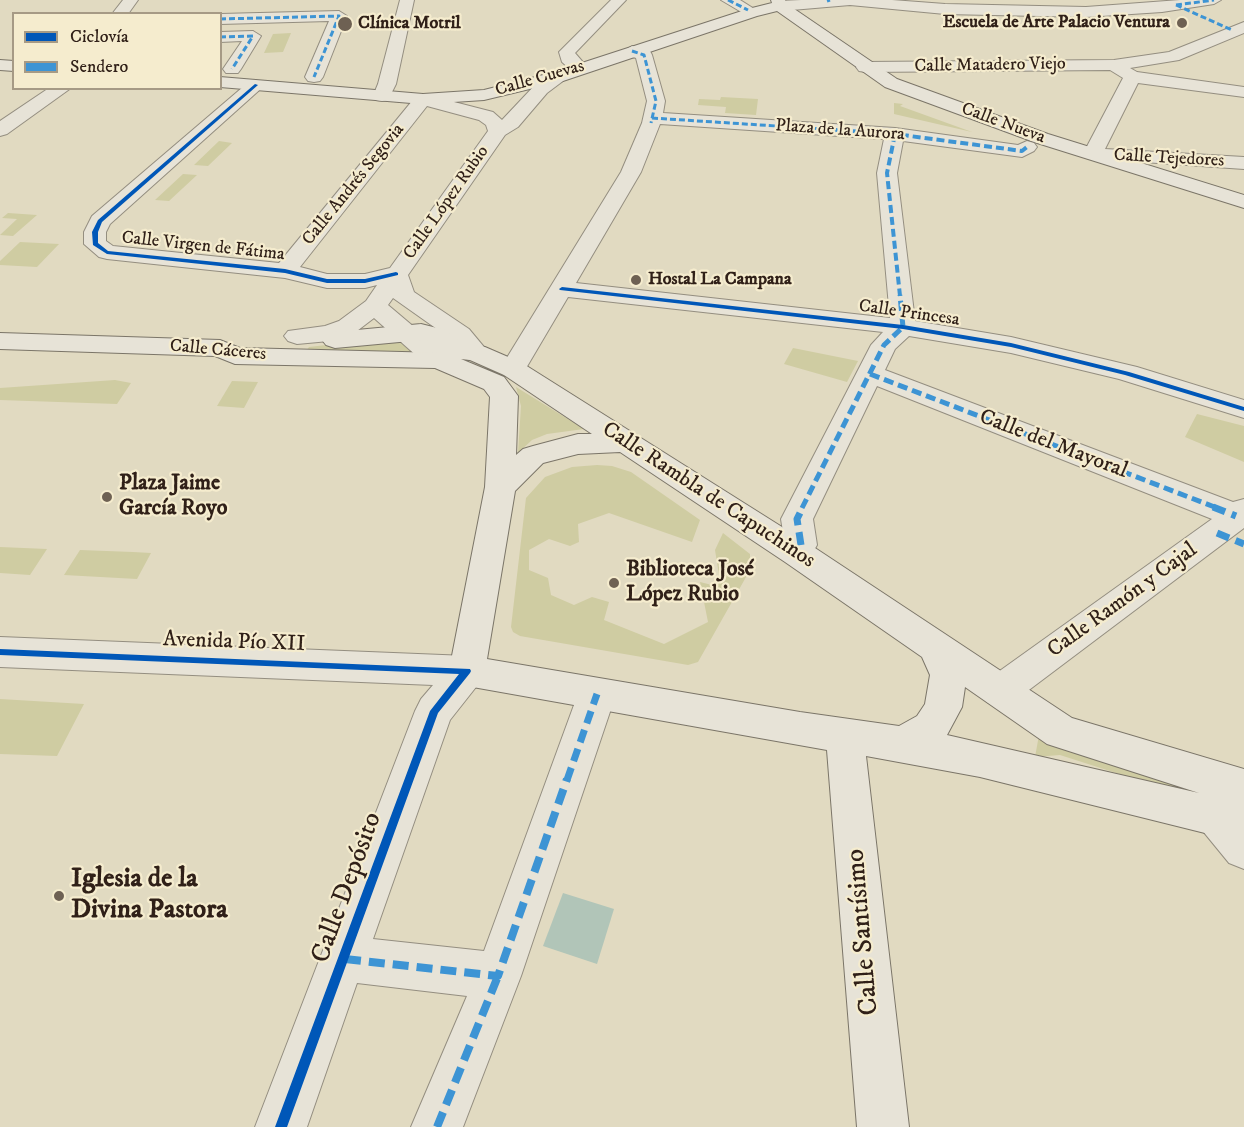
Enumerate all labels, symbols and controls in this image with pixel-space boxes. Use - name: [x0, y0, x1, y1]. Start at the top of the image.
- legend: [12, 12, 222, 90]
- place label: Escuela de Arte Palacio Ventura: [943, 12, 1170, 34]
- place label: Clínica Motril: [358, 13, 461, 35]
- marker: Clínica Motril: [336, 15, 354, 33]
- marker: Escuela de Arte Palacio Ventura: [1175, 16, 1189, 30]
- text: Ciclovía: [70, 26, 129, 48]
- street label: Calle Matadero Viejo: [914, 54, 1066, 78]
- text: Sendero: [70, 56, 128, 78]
- street label: Calle Cuevas: [493, 56, 587, 102]
- street label: Calle Nueva: [958, 99, 1048, 149]
- street label: Plaza de la Aurora: [774, 116, 906, 146]
- street label: Calle Andrés Segovia: [298, 120, 410, 250]
- street label: Calle López Rubio: [400, 142, 494, 264]
- street label: Calle Tejedores: [1113, 145, 1225, 173]
- street label: Calle Virgen de Fátima: [120, 228, 286, 266]
- place label: Hostal La Campana: [648, 269, 792, 291]
- marker: Hostal La Campana: [629, 273, 643, 287]
- street label: Calle Princesa: [857, 296, 961, 332]
- street label: Calle Cáceres: [169, 336, 267, 366]
- street label: Calle del Mayoral: [975, 405, 1131, 485]
- street label: Calle Rambla de Capuchinos: [596, 417, 820, 575]
- place label: Plaza Jaime García Royo: [119, 471, 227, 522]
- marker: Plaza Jaime García Royo: [100, 490, 114, 504]
- street label: Calle Ramón y Cajal: [1043, 538, 1203, 664]
- place label: Biblioteca José López Rubio: [626, 557, 754, 608]
- marker: Biblioteca José López Rubio: [607, 576, 621, 590]
- street label: Avenida Pío XII: [162, 627, 306, 659]
- street label: Calle Depósito: [306, 808, 390, 968]
- street label: Calle Santísimo: [841, 847, 887, 1017]
- place label: Iglesia de la Divina Pastora: [71, 864, 228, 927]
- marker: Iglesia de la Divina Pastora: [52, 889, 66, 903]

